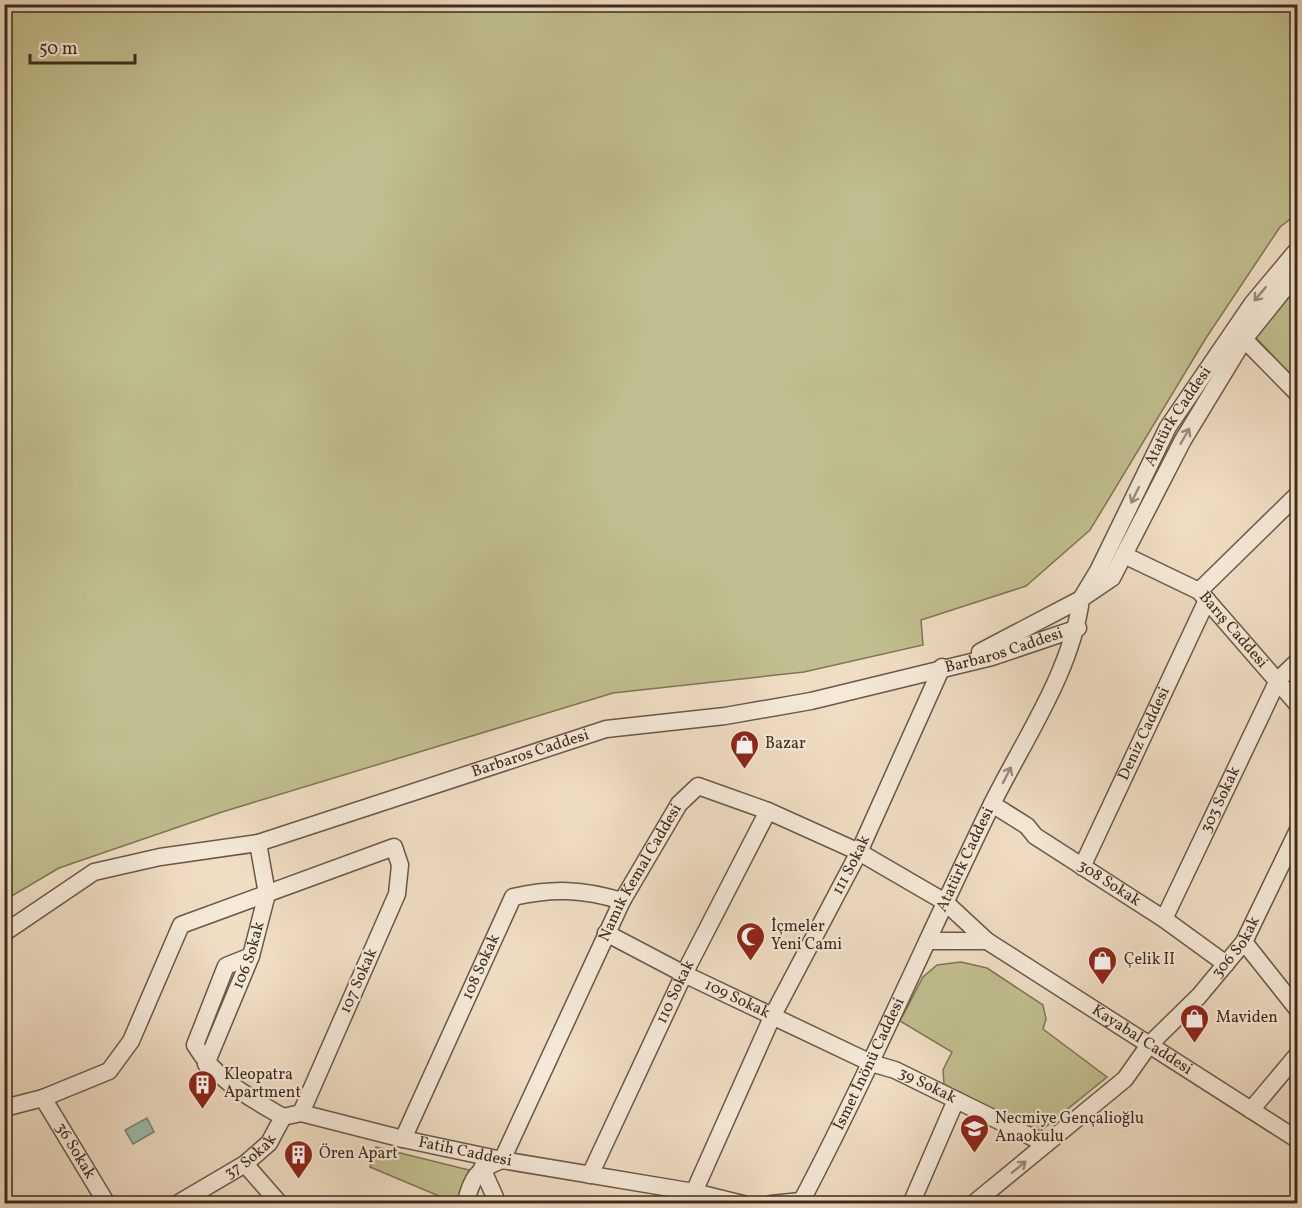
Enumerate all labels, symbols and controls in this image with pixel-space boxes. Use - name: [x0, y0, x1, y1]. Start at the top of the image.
- scale bar: [30, 27, 135, 65]
- text: 50 m: [39, 37, 78, 62]
- one-way arrow: [1254, 286, 1267, 302]
- street label: Atatürk Caddesi: [1139, 362, 1217, 470]
- one-way arrow: [1180, 428, 1192, 445]
- one-way arrow: [1129, 486, 1141, 504]
- street label: Barış Caddesi: [1193, 587, 1273, 673]
- street label: Barbaros Caddesi: [943, 623, 1066, 679]
- street label: Deniz Caddesi: [1113, 683, 1176, 784]
- street label: Barbaros Caddesi: [469, 724, 592, 783]
- shop icon: Bazar: [728, 728, 760, 770]
- place label: Bazar: [765, 733, 806, 755]
- street label: 303 Sokak: [1196, 763, 1246, 837]
- one-way arrow: [1002, 767, 1013, 785]
- street label: Namık Kemal Caddesi: [594, 800, 688, 945]
- street label: Atatürk Caddesi: [931, 804, 1000, 916]
- street label: 111 Sokak: [827, 832, 876, 899]
- street label: 308 Sokak: [1073, 855, 1145, 912]
- street label: 306 Sokak: [1207, 913, 1266, 983]
- place label: İçmeler Yeni Cami: [771, 916, 842, 956]
- street label: 106 Sokak: [227, 919, 270, 993]
- mosque icon: İçmeler Yeni Cami: [734, 920, 766, 962]
- street label: 108 Sokak: [457, 930, 506, 1003]
- shop icon: Çelik II: [1087, 944, 1119, 986]
- street label: 107 Sokak: [335, 945, 383, 1017]
- place label: Çelik II: [1124, 949, 1175, 971]
- street label: 110 Sokak: [651, 956, 700, 1027]
- street label: 109 Sokak: [701, 974, 774, 1024]
- street label: İsmet İnönü Caddesi: [828, 994, 910, 1134]
- street label: Kayabal Caddesi: [1087, 1000, 1197, 1081]
- shop icon: Maviden: [1179, 1002, 1211, 1044]
- place label: Maviden: [1216, 1007, 1278, 1029]
- street label: 39 Sokak: [894, 1062, 960, 1109]
- place label: Kleopatra Apartment: [224, 1064, 301, 1104]
- building icon: Kleopatra Apartment: [187, 1068, 219, 1110]
- place label: Necmiye Gençalioğlu Anaokulu: [995, 1108, 1144, 1148]
- school or university icon: Necmiye Gençalioğlu Anaokulu: [958, 1112, 990, 1154]
- street label: 36 Sokak: [50, 1119, 101, 1184]
- street label: 37 Sokak: [221, 1130, 283, 1185]
- street label: Fatih Caddesi: [416, 1132, 514, 1172]
- building icon: Ören Apart: [282, 1138, 314, 1180]
- place label: Ören Apart: [319, 1143, 398, 1165]
- one-way arrow: [1011, 1160, 1027, 1173]

